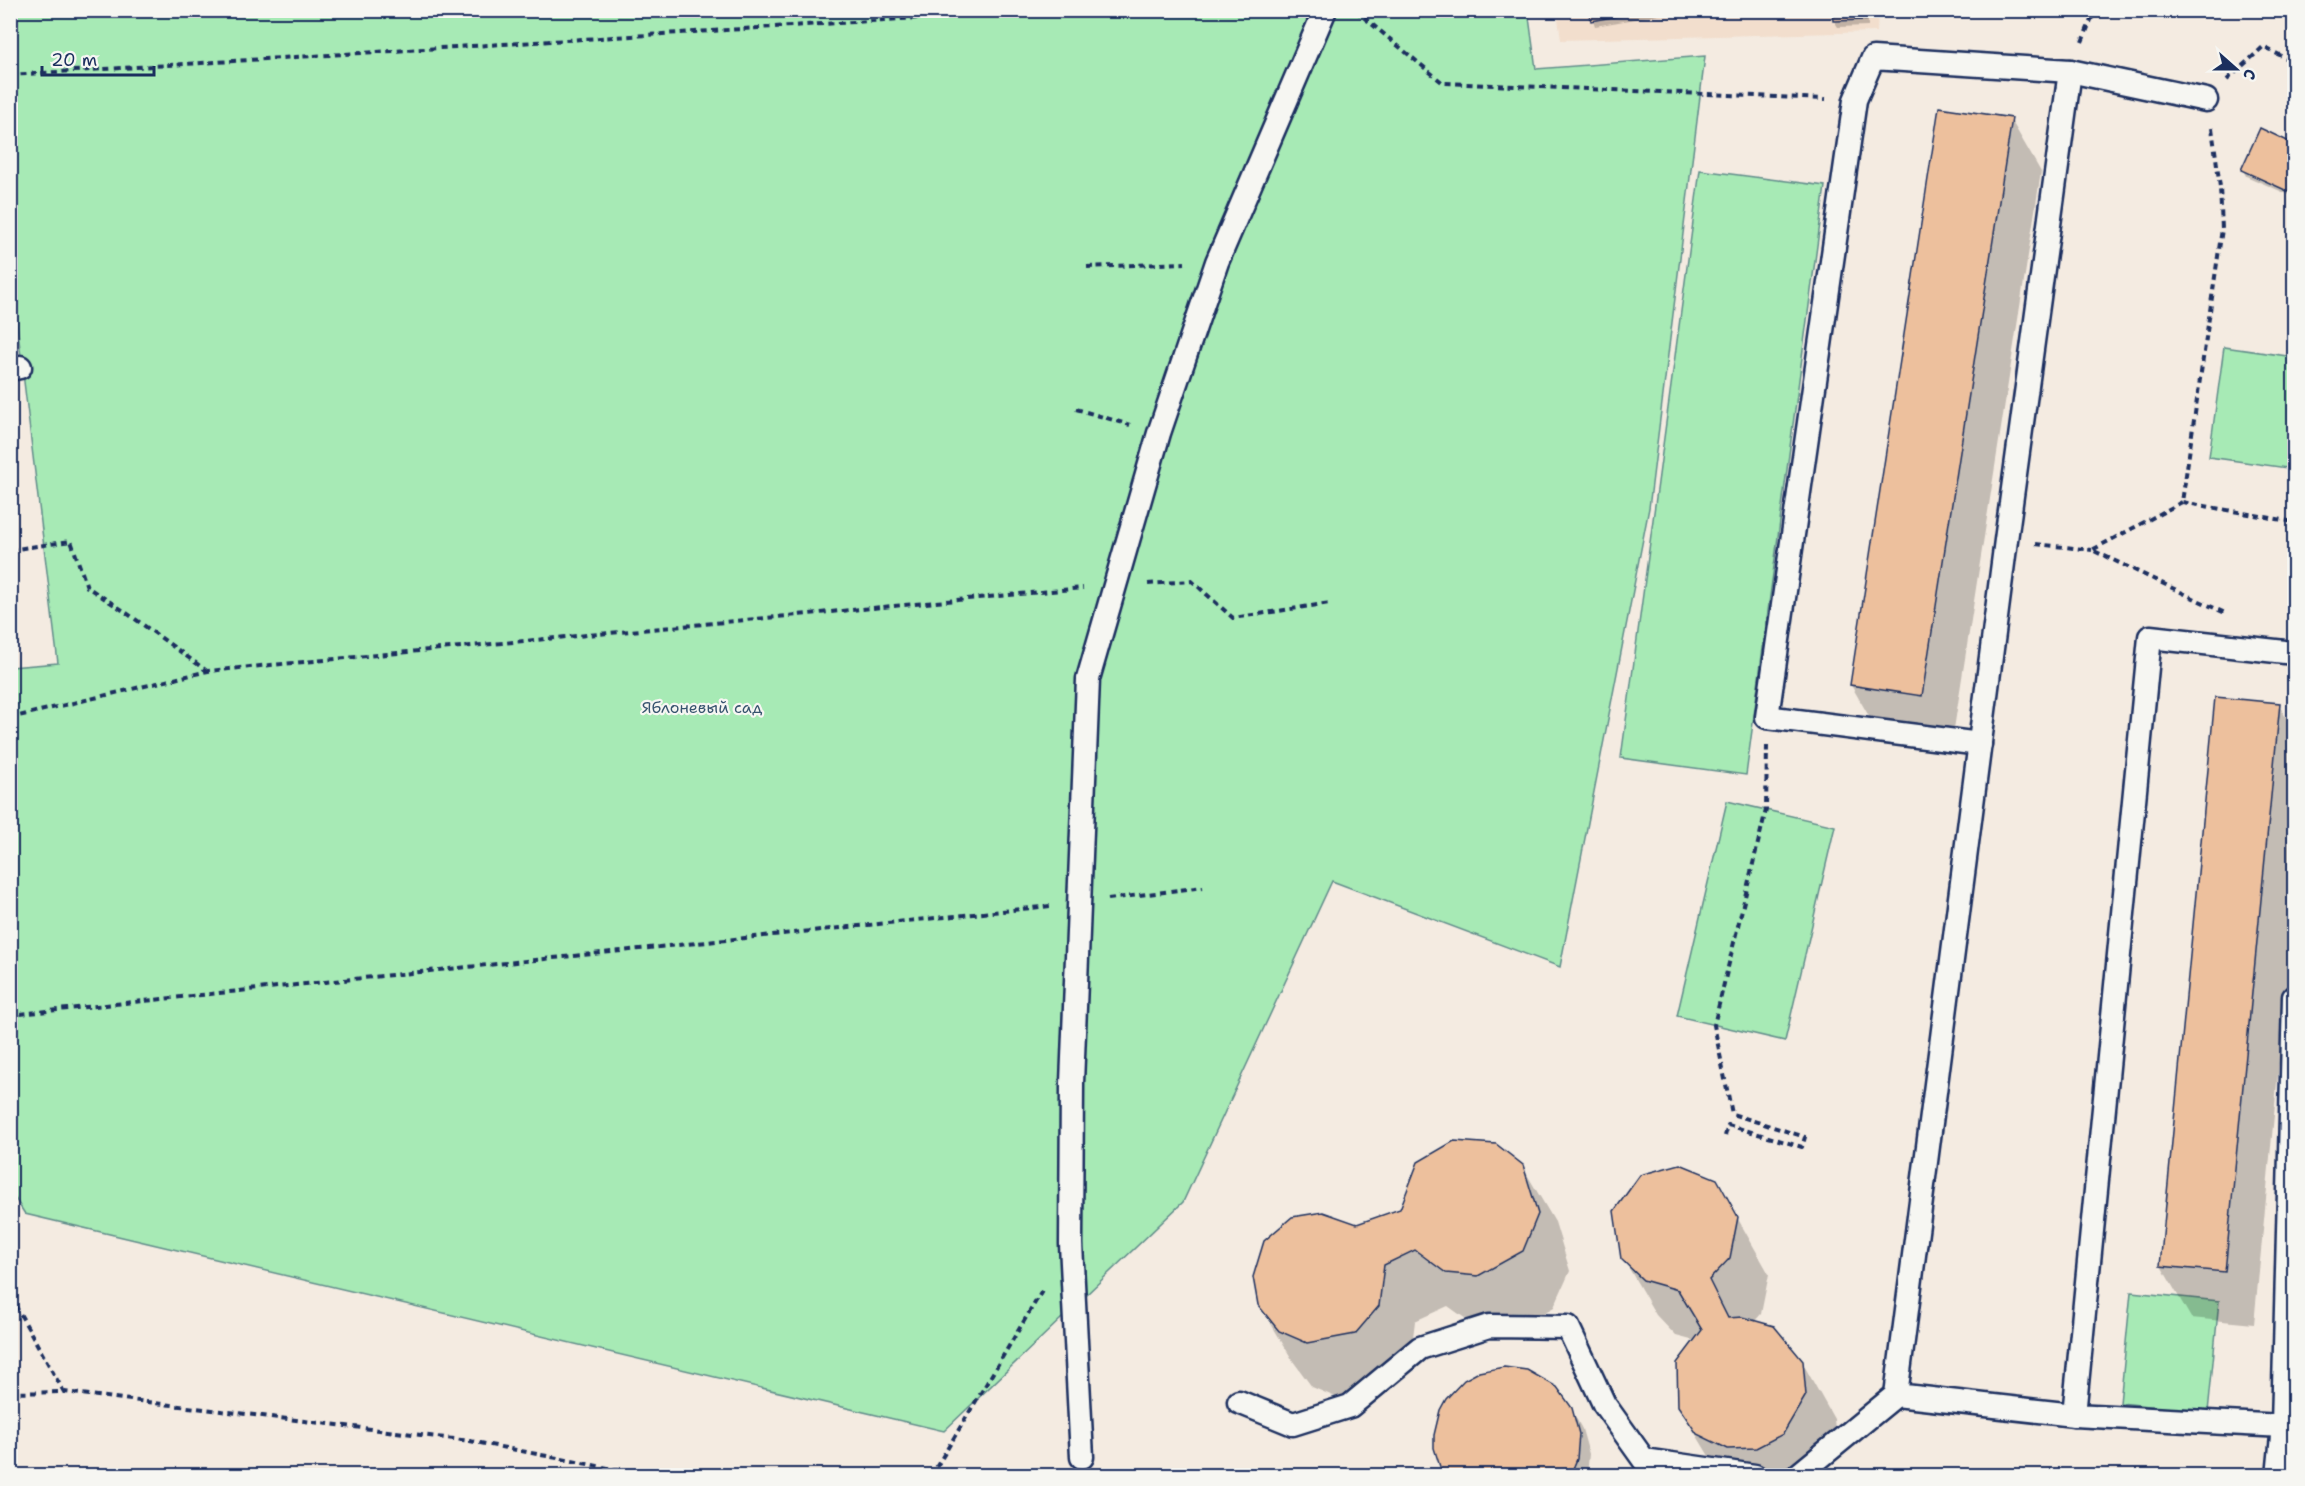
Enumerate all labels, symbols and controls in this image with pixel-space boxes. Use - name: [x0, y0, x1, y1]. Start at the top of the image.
- scale bar: [42, 39, 154, 77]
- north arrow: [2206, 39, 2266, 99]
- text: 20 m: [51, 48, 97, 72]
- text: С: [2238, 66, 2261, 83]
- park label: Яблоневый сад: [642, 697, 762, 718]

